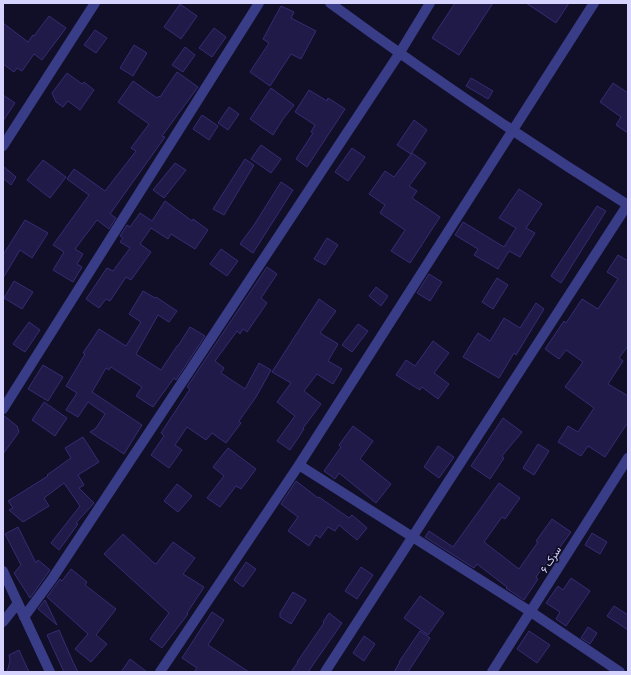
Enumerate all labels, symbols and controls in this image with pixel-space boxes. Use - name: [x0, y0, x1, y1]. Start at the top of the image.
- street label: سرک ۶: [537, 543, 564, 575]

